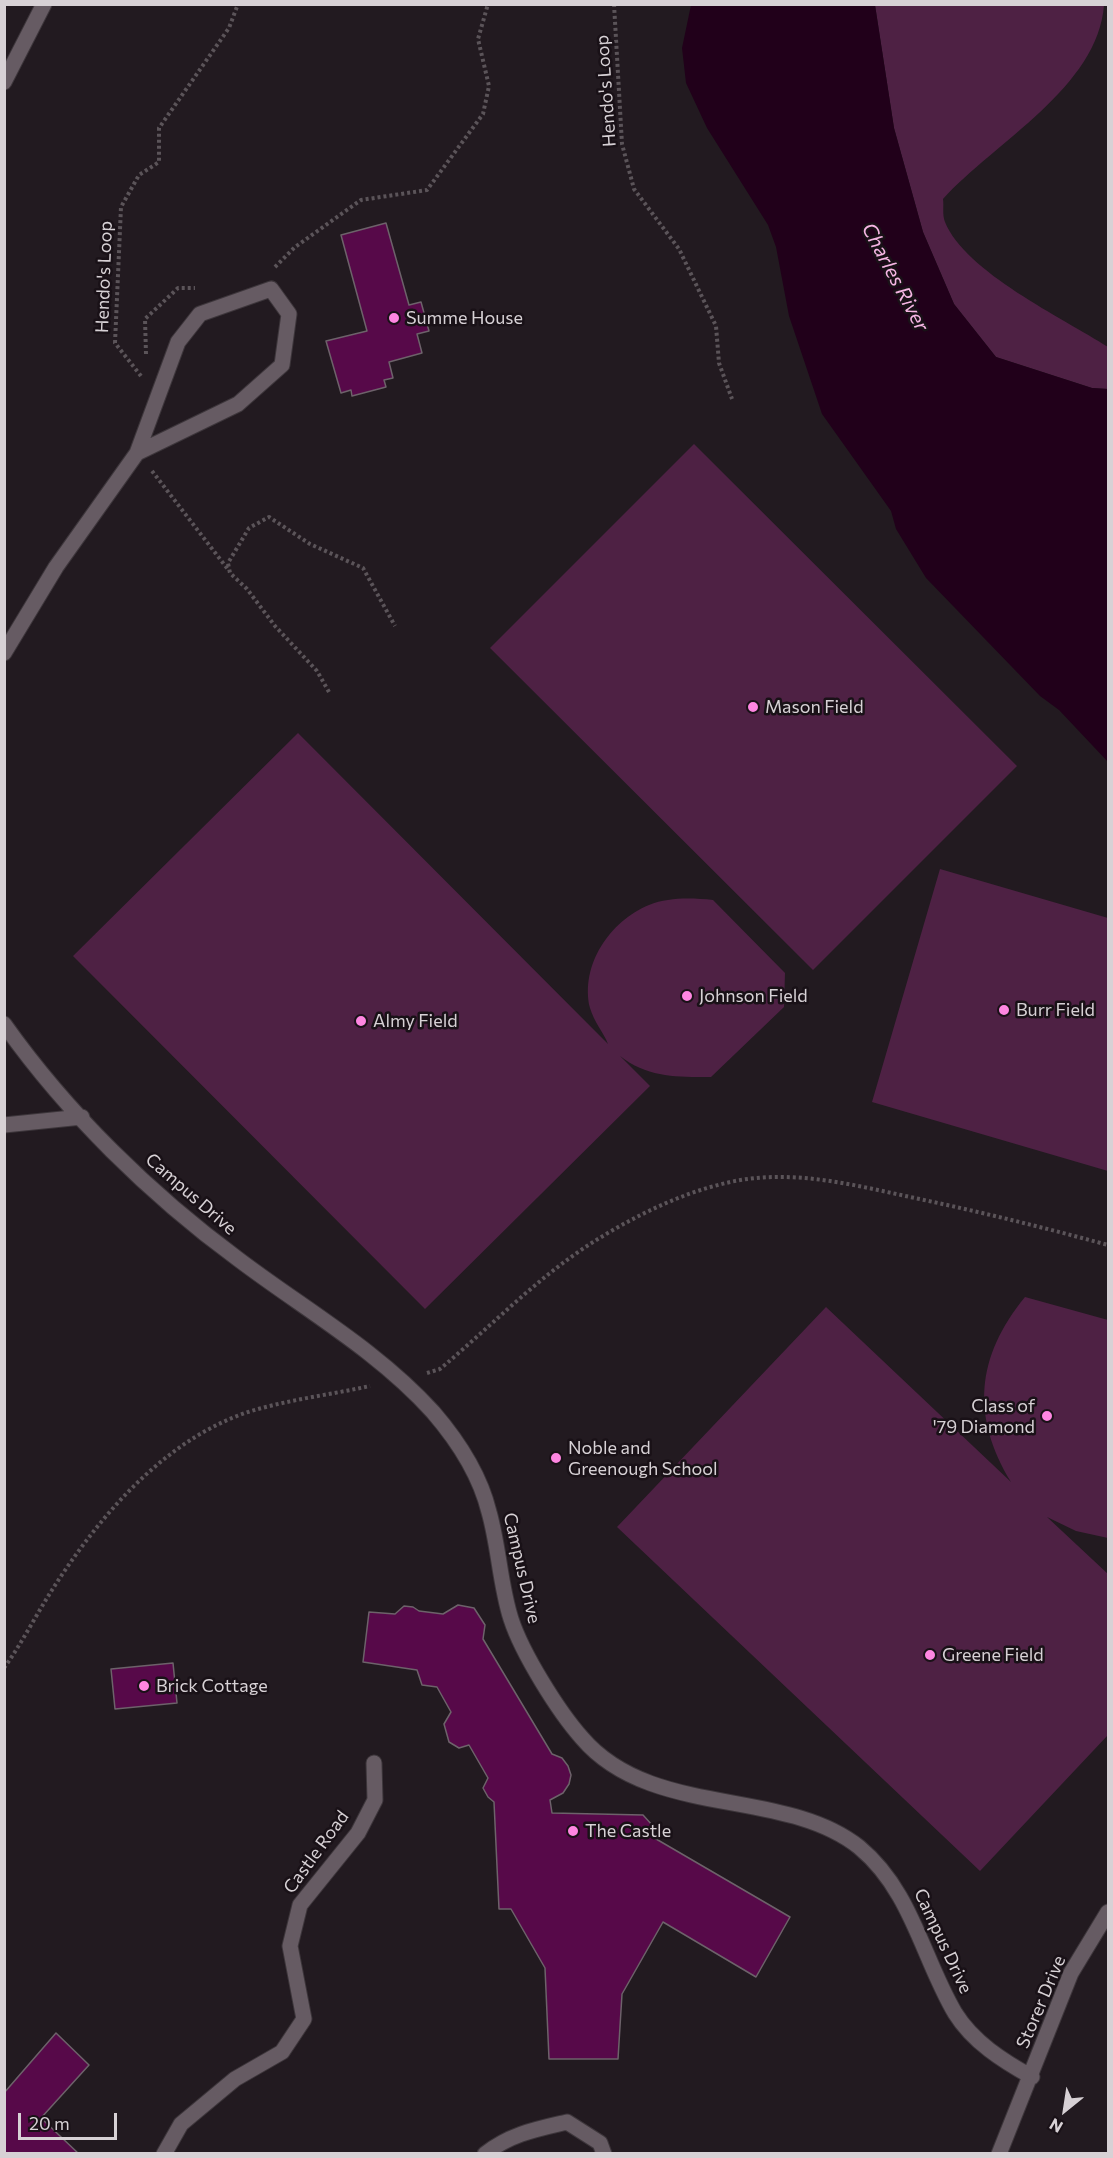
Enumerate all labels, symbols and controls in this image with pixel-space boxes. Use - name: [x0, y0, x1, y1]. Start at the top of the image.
- street label: Hendo's Loop: [591, 34, 621, 148]
- water label: Charles River: [856, 219, 934, 335]
- street label: Hendo's Loop: [91, 221, 117, 333]
- place label: Summe House: [406, 307, 523, 329]
- marker: Summe House: [387, 311, 401, 325]
- place label: Mason Field: [765, 696, 864, 718]
- marker: Mason Field: [746, 700, 760, 714]
- place label: Johnson Field: [699, 985, 808, 1007]
- marker: Johnson Field: [680, 989, 694, 1003]
- place label: Burr Field: [1016, 999, 1095, 1021]
- marker: Burr Field: [997, 1003, 1011, 1017]
- place label: Almy Field: [373, 1010, 458, 1032]
- marker: Almy Field: [354, 1014, 368, 1028]
- street label: Campus Drive: [141, 1149, 241, 1239]
- place label: Class of '79 Diamond: [933, 1395, 1035, 1438]
- marker: Class of '79 Diamond: [1040, 1409, 1054, 1423]
- place label: Noble and Greenough School: [568, 1437, 718, 1480]
- marker: Noble and Greenough School: [549, 1451, 563, 1465]
- street label: Campus Drive: [499, 1510, 545, 1626]
- place label: Greene Field: [942, 1644, 1044, 1666]
- marker: Greene Field: [923, 1648, 937, 1662]
- place label: Brick Cottage: [156, 1675, 268, 1697]
- marker: Brick Cottage: [137, 1679, 151, 1693]
- street label: Castle Road: [279, 1806, 353, 1898]
- place label: The Castle: [585, 1820, 671, 1842]
- marker: The Castle: [566, 1824, 580, 1838]
- street label: Campus Drive: [909, 1885, 977, 1997]
- street label: Storer Drive: [1012, 1952, 1070, 2052]
- north arrow: [1035, 2080, 1095, 2140]
- scale bar: [21, 2101, 120, 2139]
- text: 20 m: [29, 2112, 70, 2134]
- text: N: [1046, 2115, 1066, 2137]

